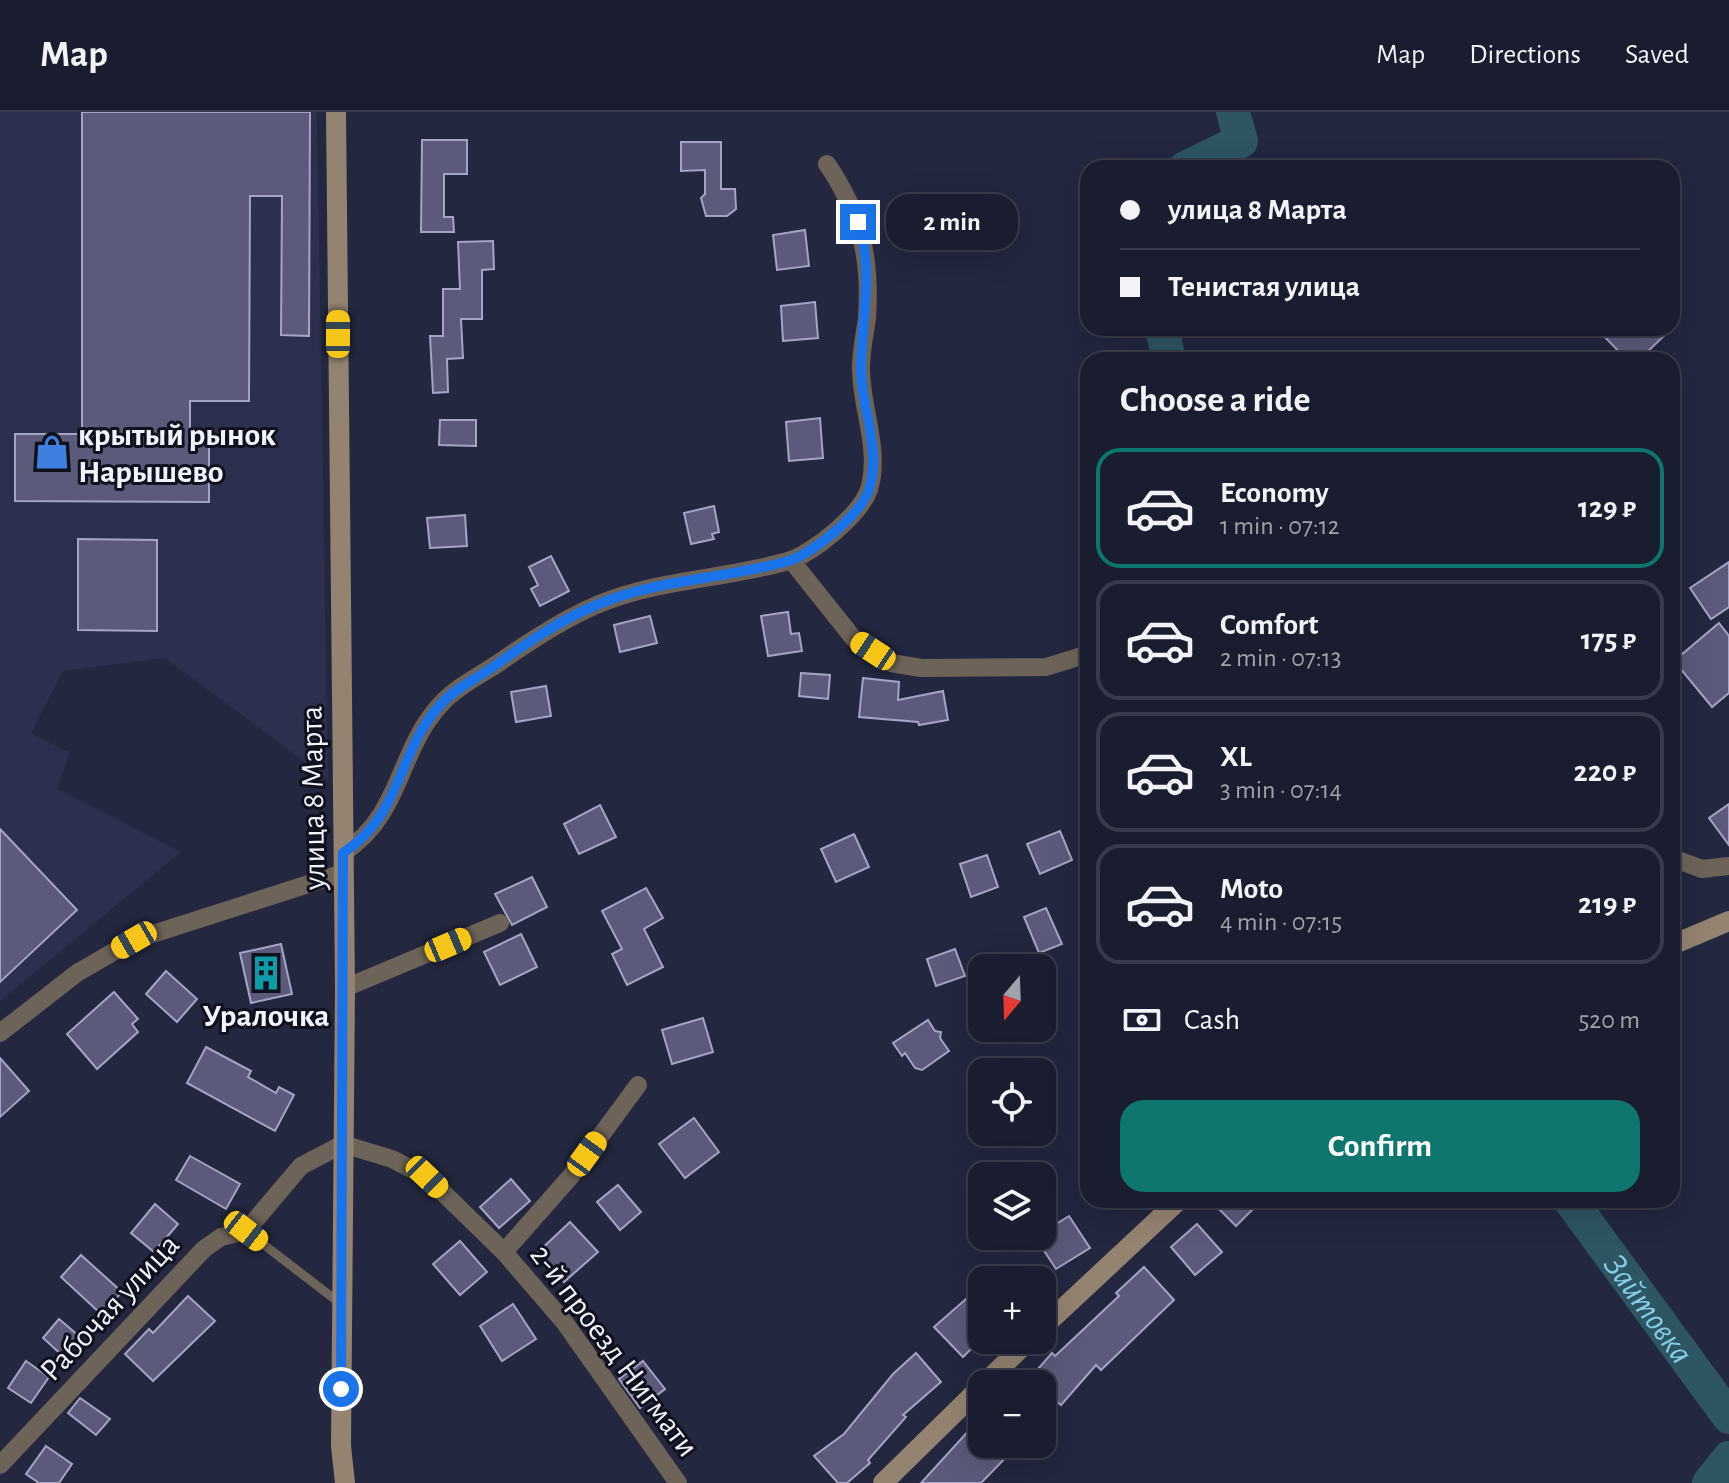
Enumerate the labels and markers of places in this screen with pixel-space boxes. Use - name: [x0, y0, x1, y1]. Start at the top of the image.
- place label: крытый рынок Нарышево: [78, 419, 276, 488]
- shop icon: крытый рынок Нарышево: [33, 433, 71, 471]
- building icon: Уралочка: [247, 954, 285, 992]
- place label: Уралочка: [203, 1000, 329, 1032]

